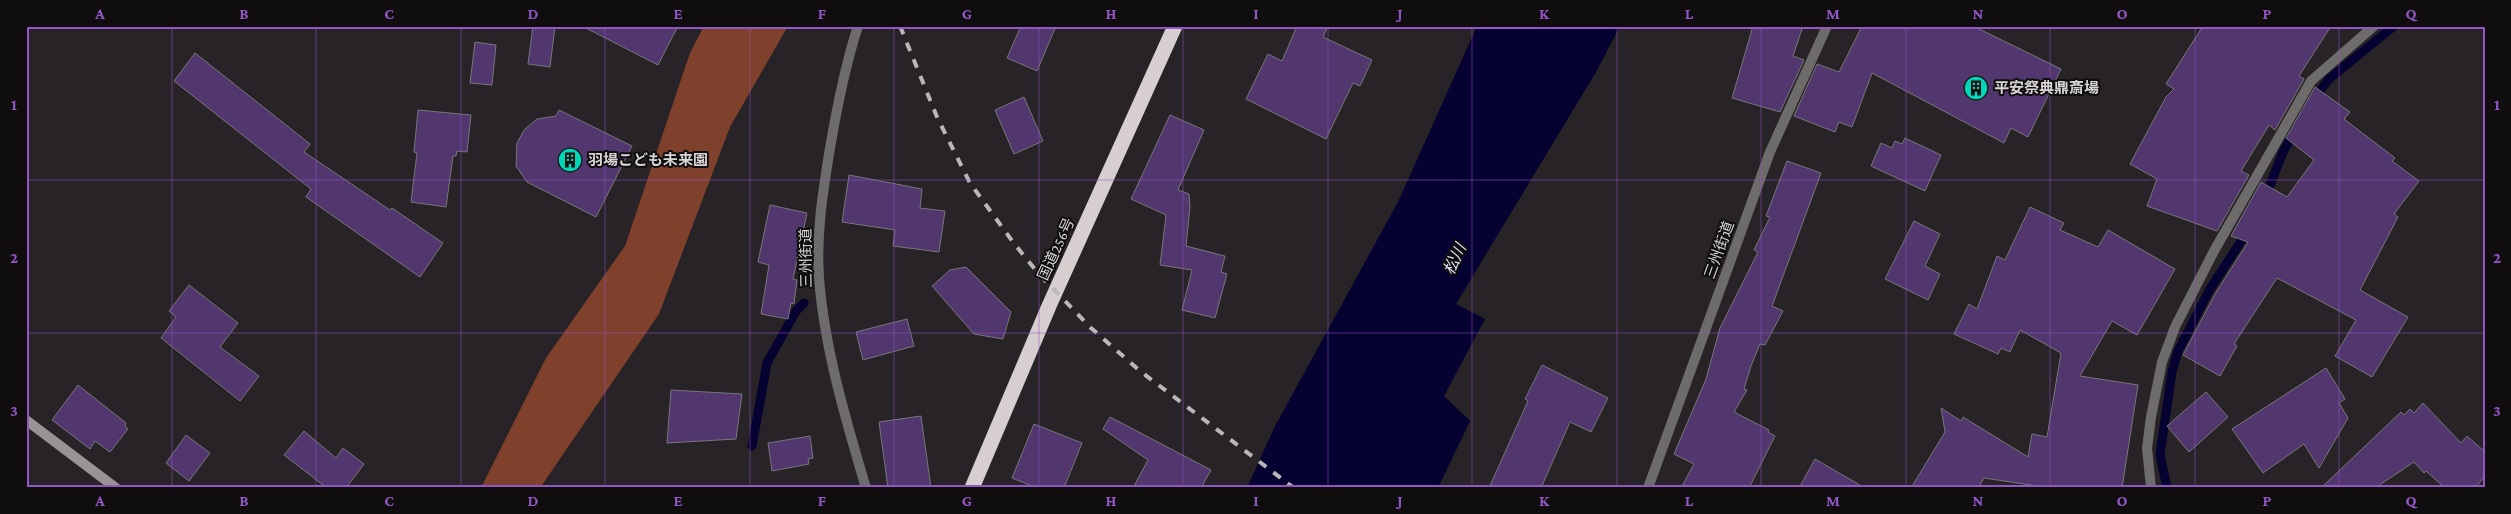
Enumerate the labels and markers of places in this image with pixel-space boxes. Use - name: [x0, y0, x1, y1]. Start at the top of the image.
- building icon: 平安祭典鼎斎場: [1963, 75, 1989, 101]
- place label: 平安祭典鼎斎場: [1994, 80, 2099, 96]
- building icon: 羽場こども未来園: [557, 147, 583, 173]
- place label: 羽場こども未来園: [588, 152, 708, 168]

